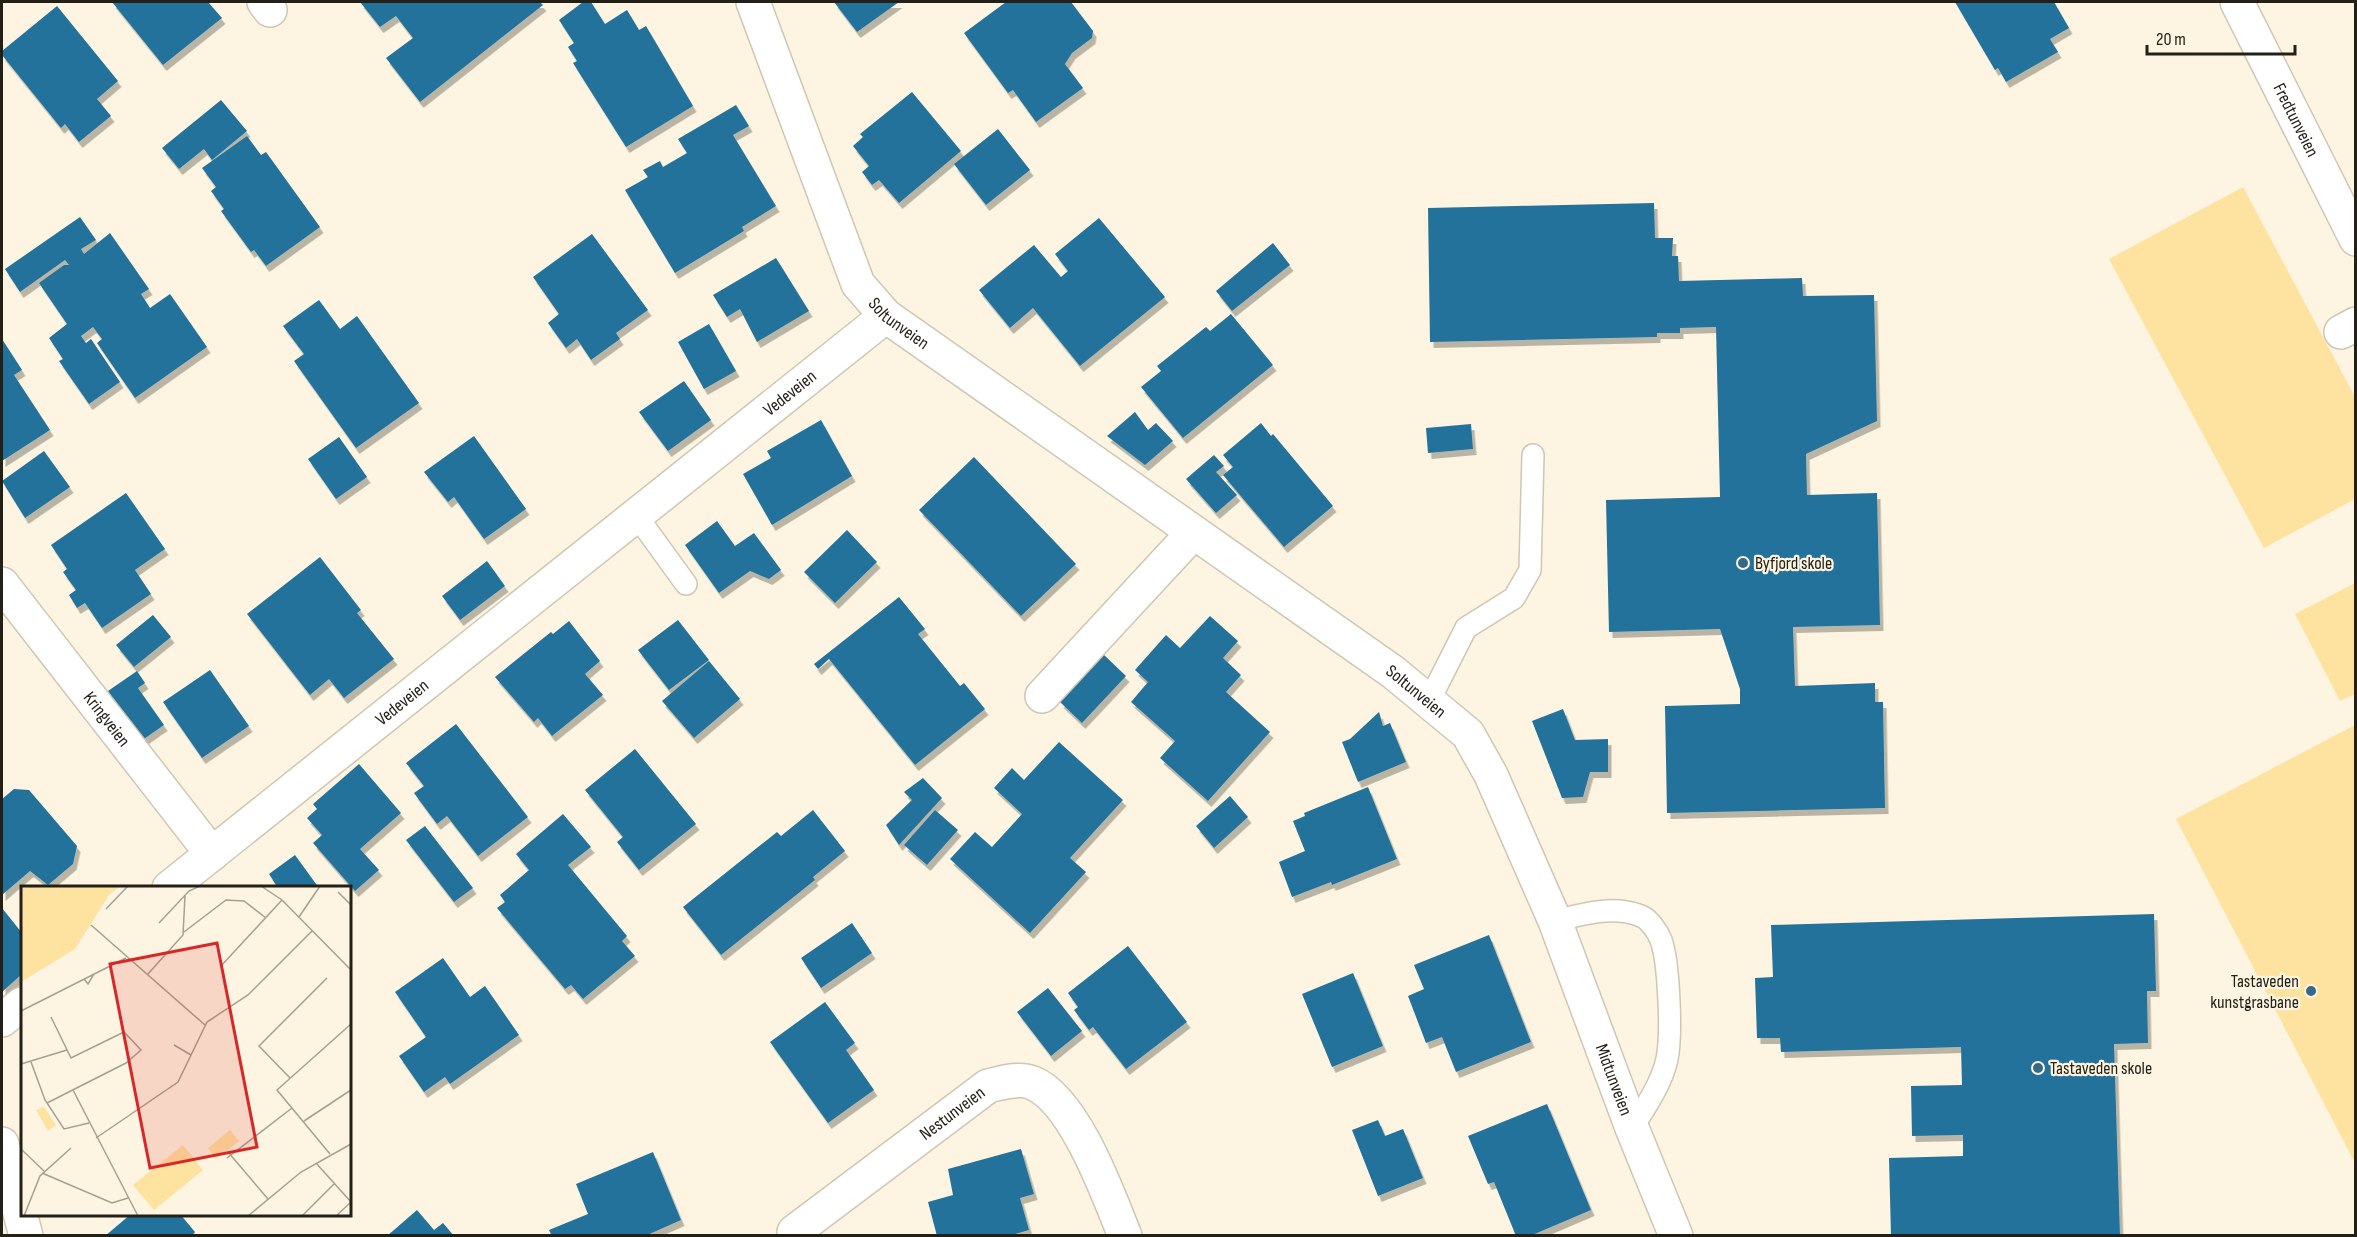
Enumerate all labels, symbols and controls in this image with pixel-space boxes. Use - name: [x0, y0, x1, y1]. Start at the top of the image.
- scale bar: [2147, 18, 2296, 56]
- text: 20 m: [2156, 29, 2186, 50]
- street label: Fredtunveien: [2269, 80, 2323, 160]
- street label: Soltunveien: [864, 293, 933, 354]
- street label: Vedeveien: [759, 365, 820, 420]
- place label: Byfjord skole: [1755, 553, 1832, 574]
- marker: Byfjord skole: [1736, 556, 1750, 570]
- street label: Soltunveien: [1382, 660, 1450, 722]
- street label: Vedeveien: [371, 675, 433, 730]
- street label: Kringveien: [79, 687, 135, 751]
- inset map: [21, 886, 351, 1216]
- place label: Tastaveden kunstgrasbane: [2210, 971, 2299, 1013]
- marker: Tastaveden kunstgrasbane: [2304, 984, 2318, 998]
- street label: Midtunveien: [1591, 1041, 1637, 1118]
- place label: Tastaveden skole: [2050, 1058, 2152, 1079]
- marker: Tastaveden skole: [2031, 1061, 2045, 1075]
- street label: Nestunveien: [915, 1082, 989, 1144]

